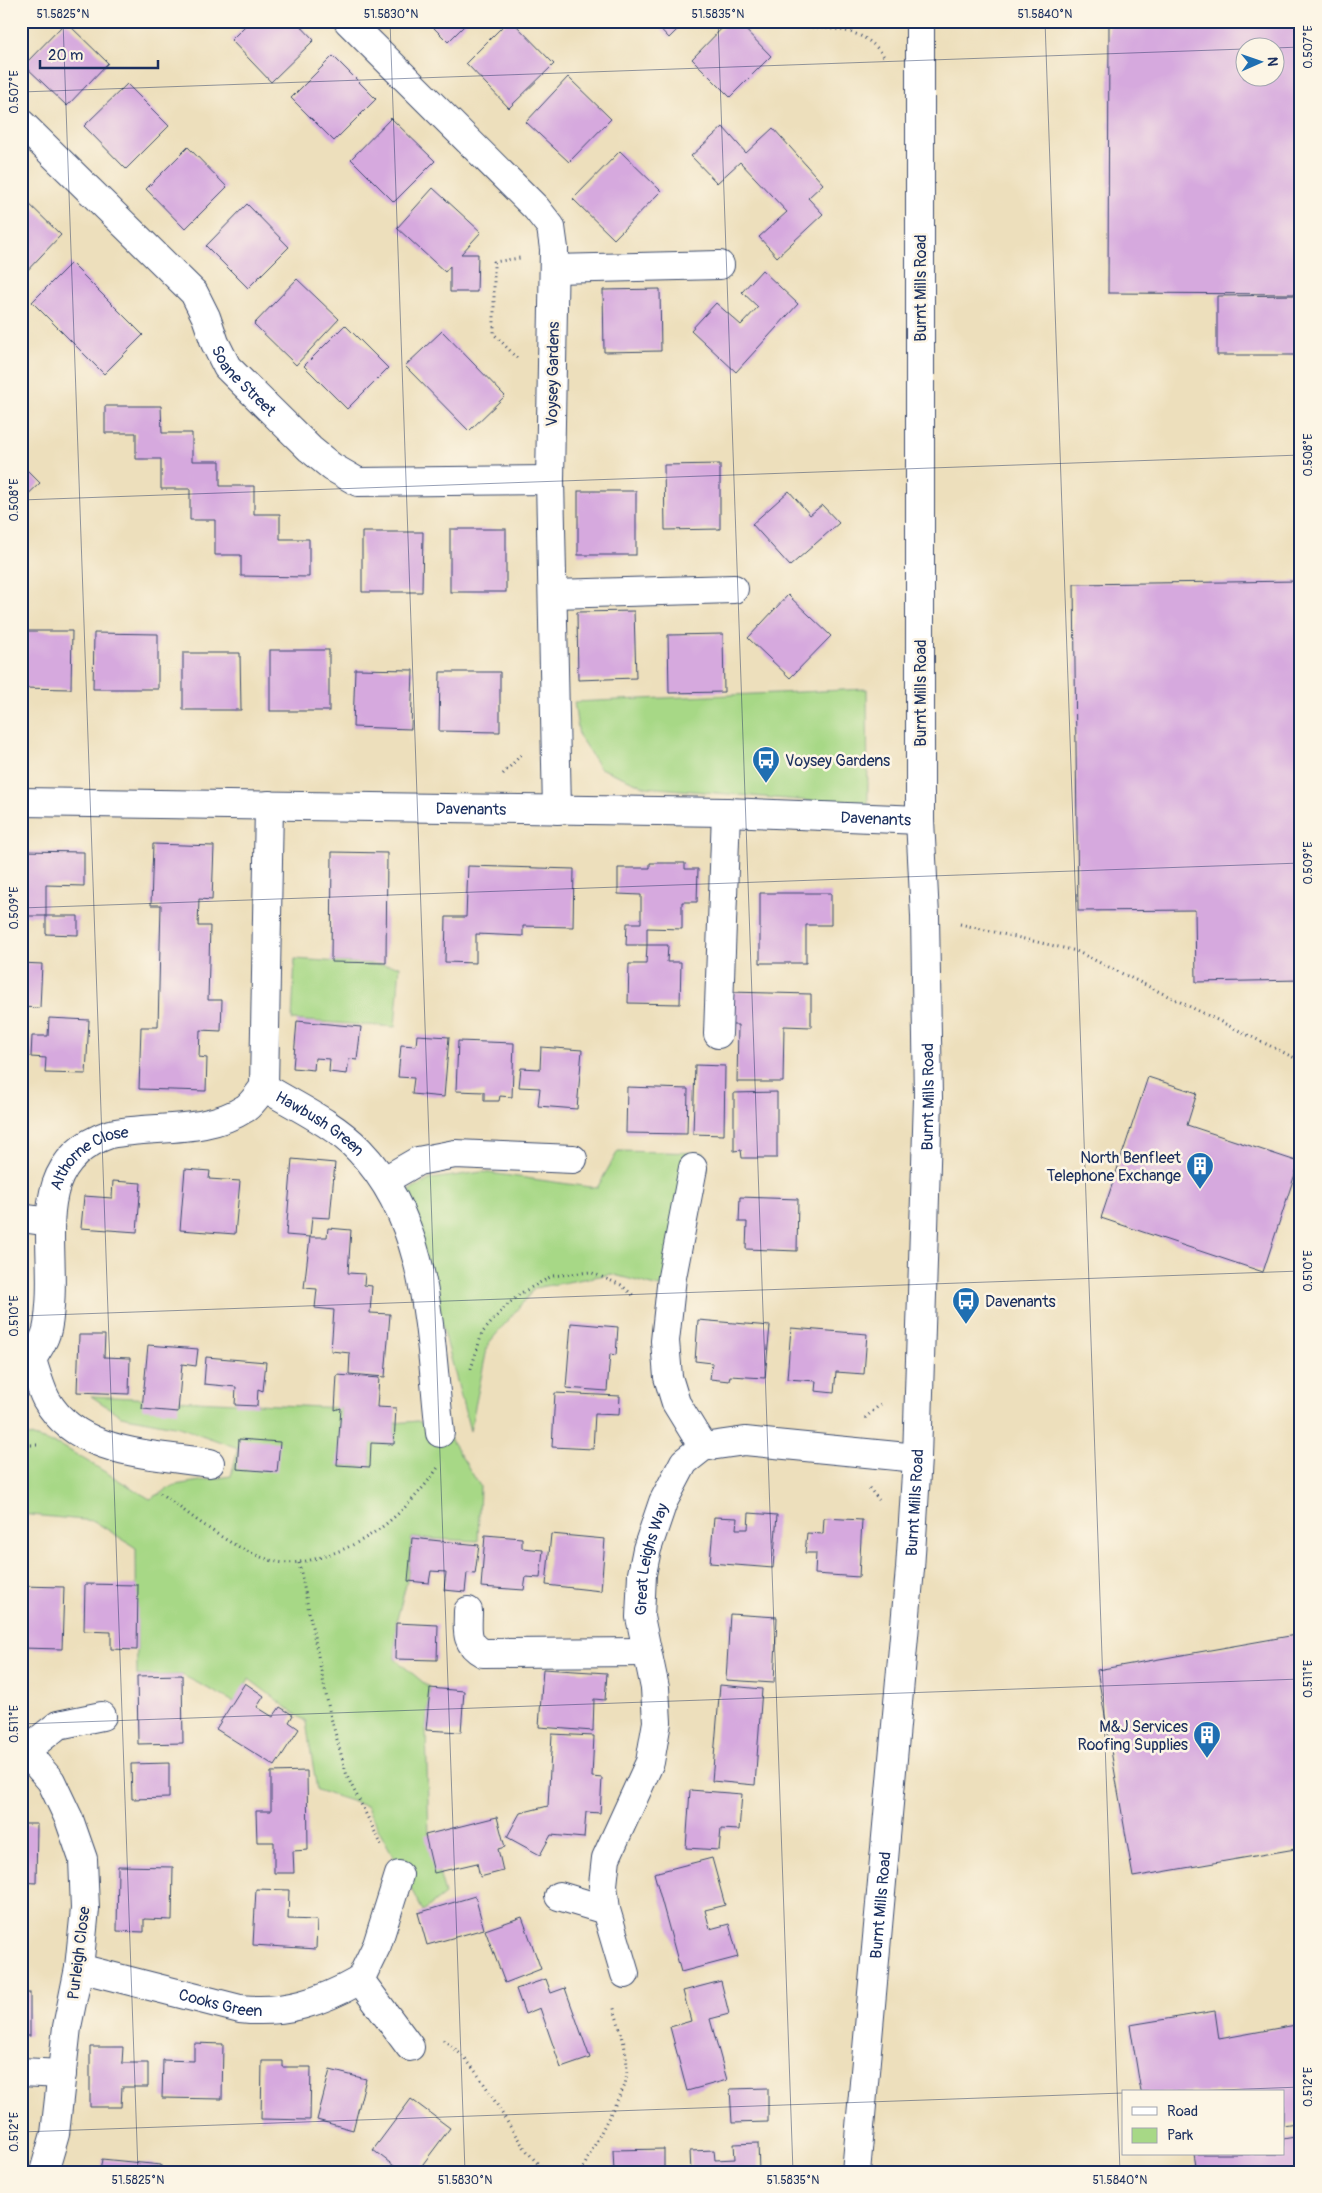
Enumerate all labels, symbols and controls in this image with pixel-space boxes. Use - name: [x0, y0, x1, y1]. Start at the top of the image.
- text: 51.5825°N: [37, 7, 89, 22]
- text: 51.5830°N: [364, 7, 418, 22]
- text: 51.5835°N: [692, 7, 744, 22]
- text: 51.5840°N: [1018, 7, 1072, 22]
- text: 0.507°E: [1301, 25, 1316, 69]
- scale bar: [40, 38, 158, 70]
- north arrow: [1234, 38, 1284, 88]
- text: 20 m: [48, 46, 83, 65]
- text: N: [1264, 57, 1281, 67]
- text: 0.507°E: [7, 70, 22, 114]
- street label: Burnt Mills Road: [911, 234, 931, 342]
- street label: Voysey Gardens: [542, 321, 564, 427]
- street label: Soane Street: [207, 342, 280, 421]
- text: 0.508°E: [1301, 433, 1316, 477]
- text: 0.508°E: [7, 478, 22, 522]
- street label: Burnt Mills Road: [911, 639, 931, 747]
- bus stop icon: Voysey Gardens: [751, 745, 781, 784]
- place label: Voysey Gardens: [785, 751, 890, 771]
- street label: Davenants: [435, 799, 506, 820]
- street label: Davenants: [840, 808, 912, 831]
- text: 0.509°E: [1301, 841, 1316, 885]
- text: 0.509°E: [7, 886, 22, 930]
- street label: Burnt Mills Road: [917, 1043, 939, 1151]
- street label: Hawbush Green: [272, 1087, 368, 1161]
- street label: Althorne Close: [46, 1122, 130, 1193]
- place label: North Benfleet Telephone Exchange: [1046, 1148, 1182, 1186]
- building icon: North Benfleet Telephone Exchange: [1185, 1151, 1215, 1190]
- text: 0.510°E: [1301, 1250, 1316, 1292]
- bus stop icon: Davenants: [951, 1286, 981, 1325]
- place label: Davenants: [985, 1292, 1056, 1312]
- text: 0.510°E: [7, 1295, 22, 1337]
- street label: Burnt Mills Road: [902, 1449, 928, 1557]
- street label: Great Leighs Way: [631, 1501, 673, 1616]
- text: 0.511°E: [1301, 1660, 1316, 1698]
- text: 0.511°E: [7, 1705, 22, 1743]
- place label: M&J Services Roofing Supplies: [1077, 1717, 1188, 1755]
- building icon: M&J Services Roofing Supplies: [1192, 1720, 1222, 1759]
- street label: Burnt Mills Road: [866, 1851, 896, 1960]
- street label: Purleigh Close: [63, 1905, 95, 2001]
- street label: Cooks Green: [177, 1985, 262, 2021]
- text: 0.512°E: [1301, 2067, 1316, 2107]
- legend: [1122, 2090, 1284, 2156]
- text: Road: [1167, 2102, 1198, 2121]
- text: 0.512°E: [7, 2112, 22, 2152]
- text: Park: [1167, 2126, 1194, 2145]
- text: 51.5825°N: [112, 2173, 164, 2188]
- text: 51.5830°N: [438, 2173, 492, 2188]
- text: 51.5835°N: [767, 2173, 819, 2188]
- text: 51.5840°N: [1093, 2173, 1147, 2188]

